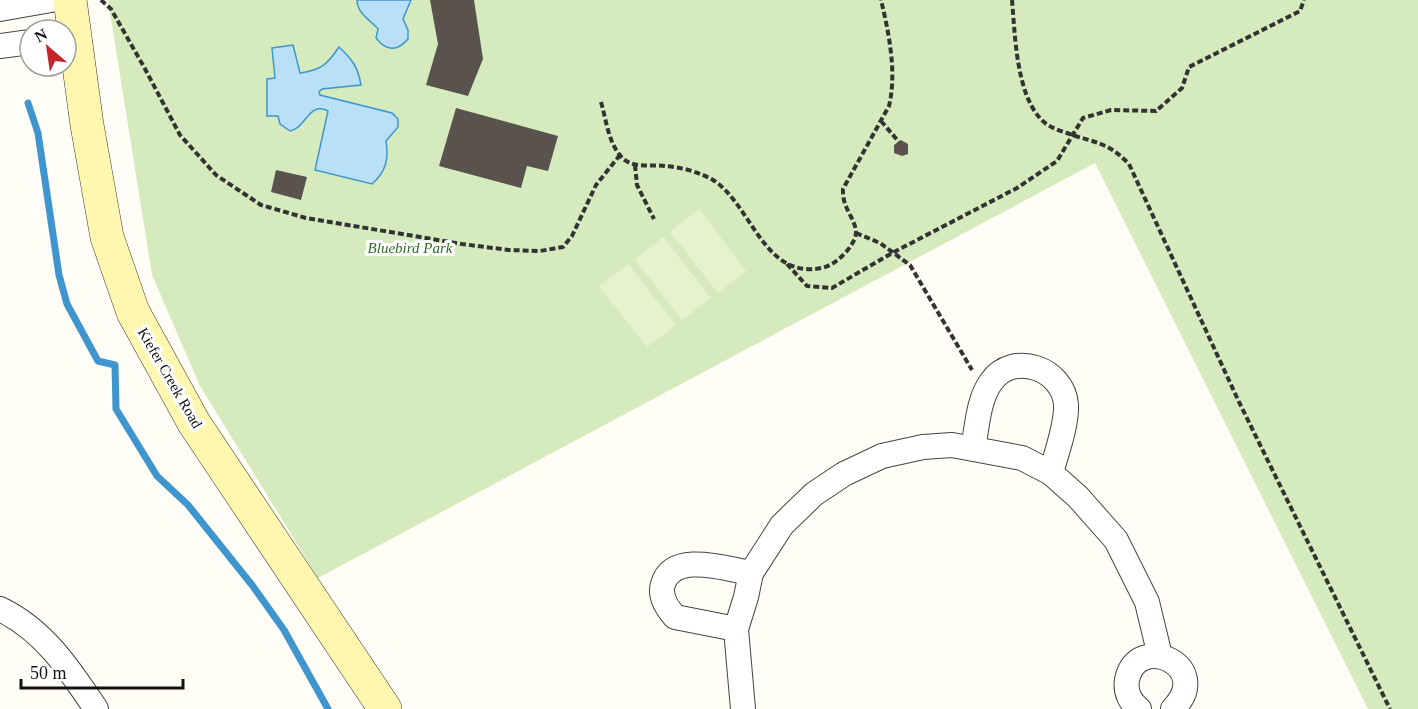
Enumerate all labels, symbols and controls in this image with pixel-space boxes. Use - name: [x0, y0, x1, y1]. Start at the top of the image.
- north arrow: [18, 18, 78, 78]
- text: N: [32, 25, 51, 46]
- park label: Bluebird Park: [368, 240, 453, 256]
- street label: Kiefer Creek Road: [135, 325, 205, 431]
- scale bar: [21, 652, 183, 690]
- text: 50 m: [30, 663, 67, 683]

